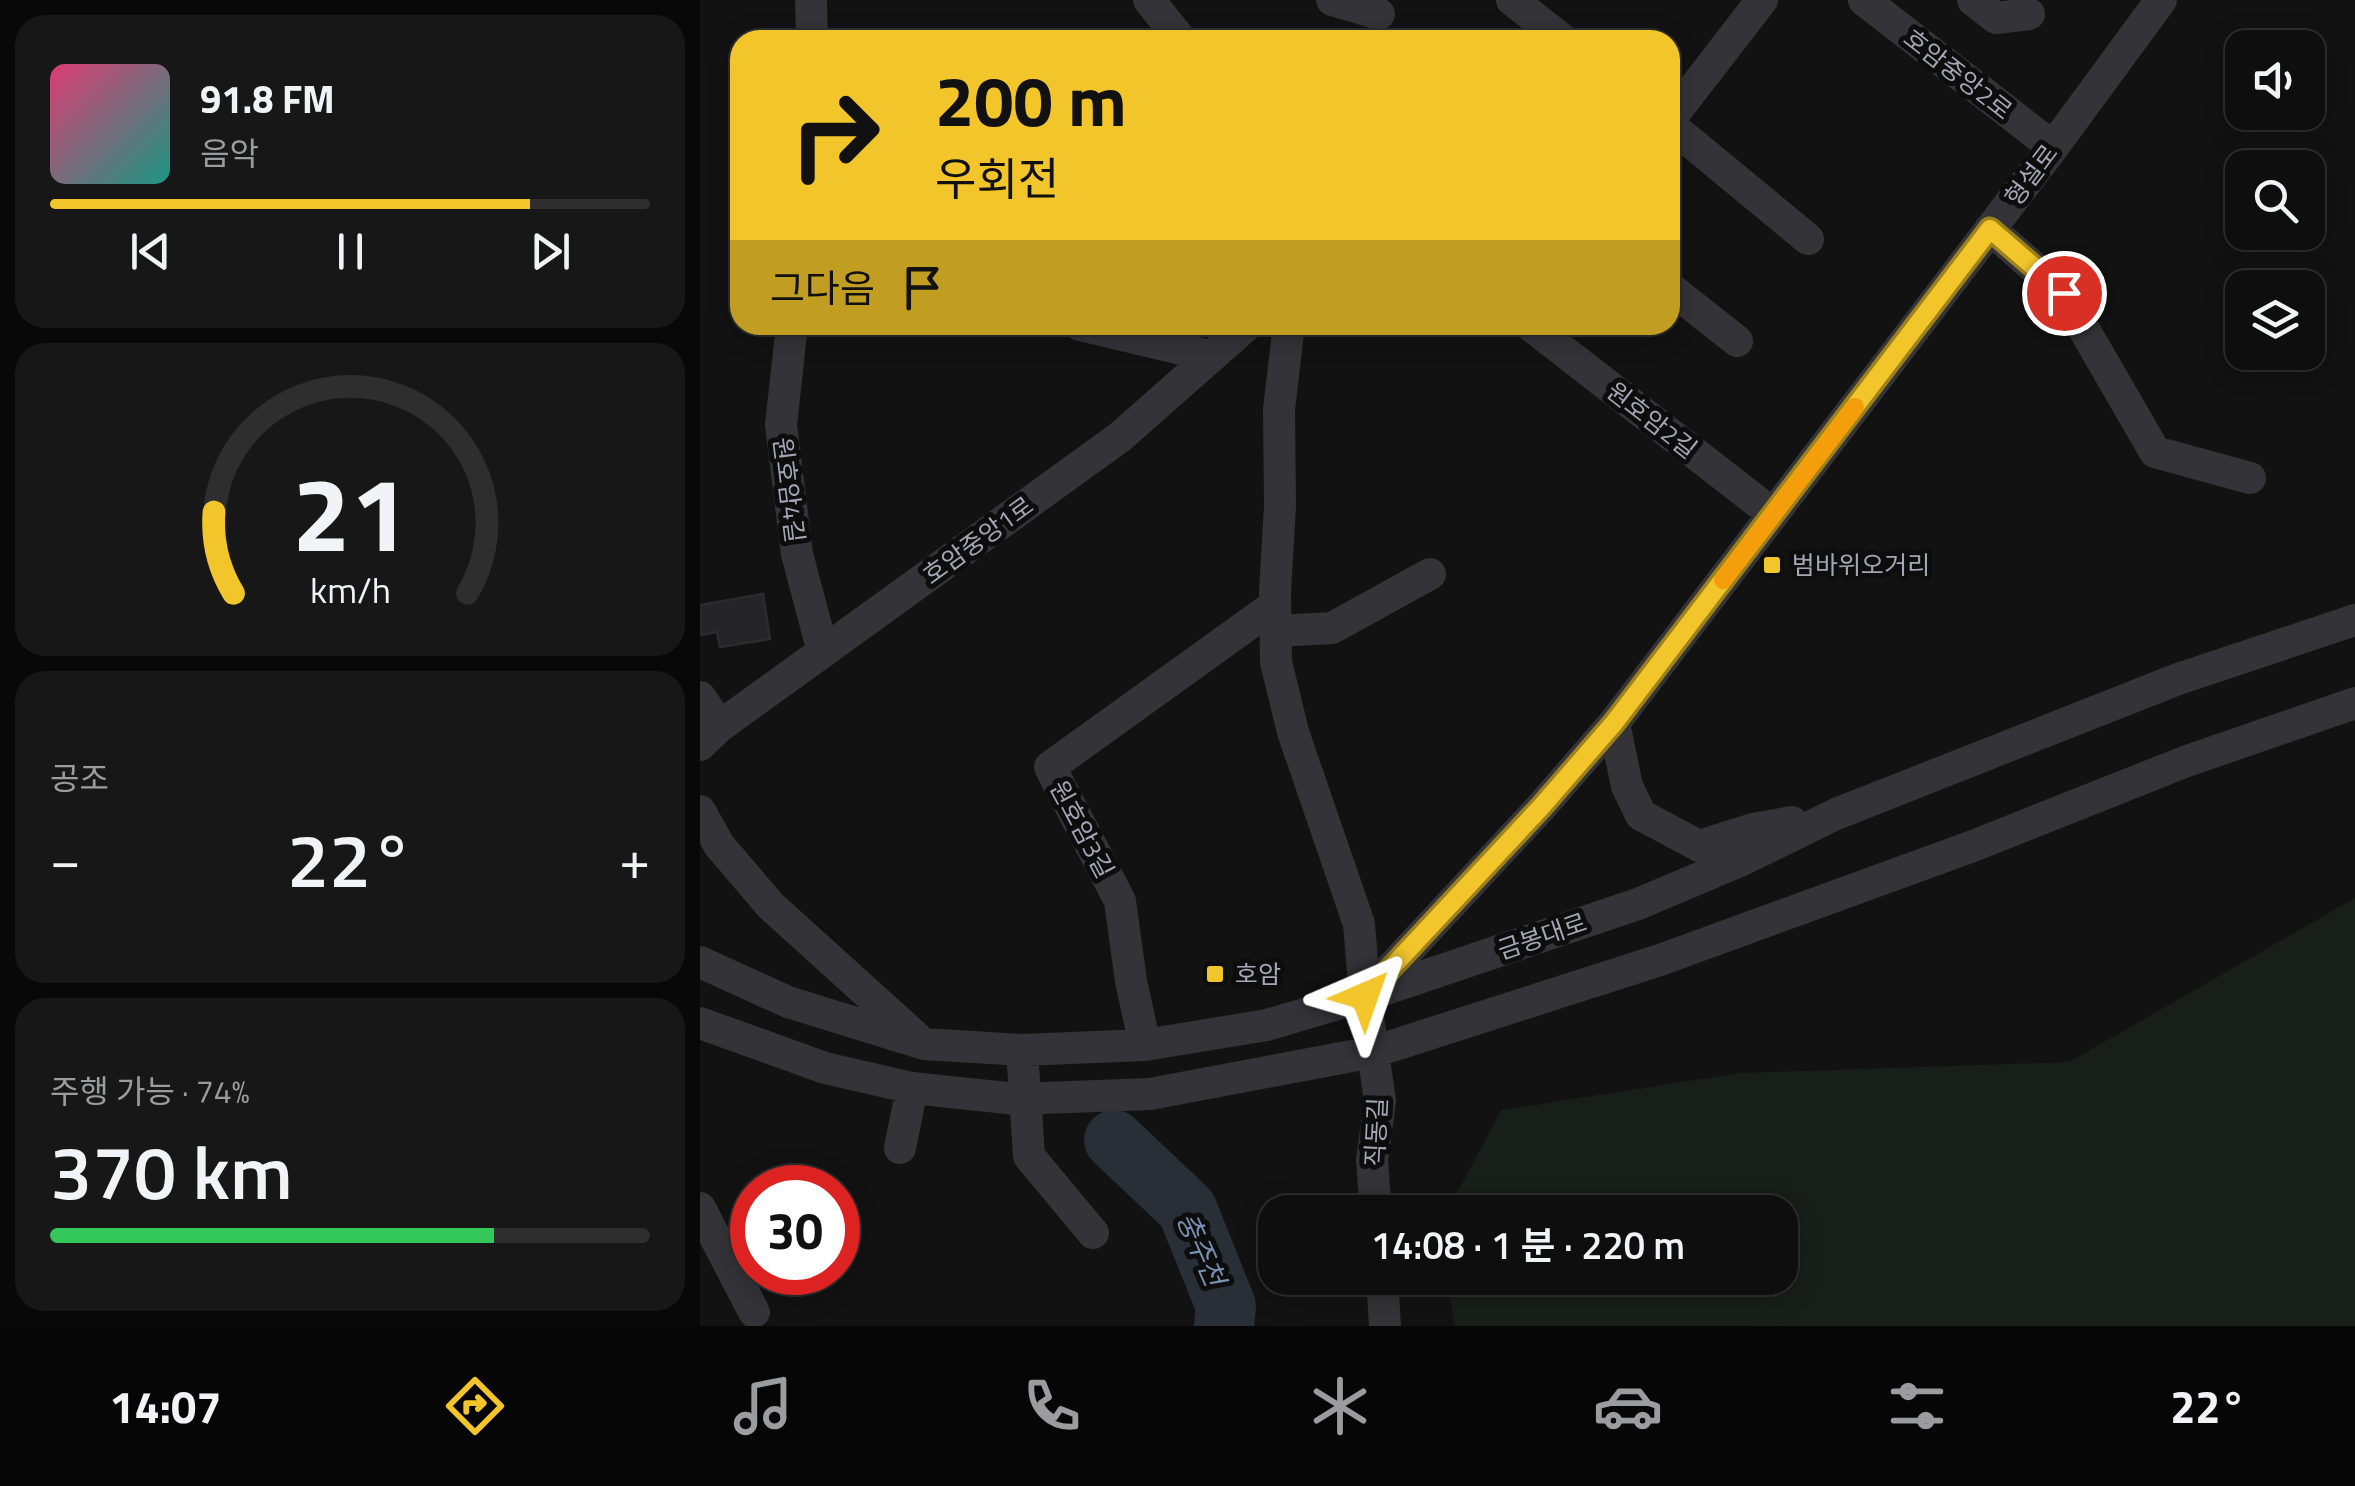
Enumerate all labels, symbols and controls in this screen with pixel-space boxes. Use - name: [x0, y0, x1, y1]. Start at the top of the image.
- street label: 호암중앙2로: [1895, 19, 2021, 129]
- map controls: [2225, 30, 2325, 370]
- button: sound: [2225, 30, 2325, 130]
- text: 200 m: [935, 47, 1127, 153]
- text: 91.8 FM: [200, 70, 335, 128]
- icon: right: [770, 70, 900, 200]
- text: 음악: [200, 129, 259, 177]
- street label: 형설로: [1995, 136, 2067, 214]
- text: 우회전: [935, 144, 1059, 212]
- button: search: [2225, 150, 2325, 250]
- icon: previous: [123, 224, 178, 279]
- icon: pause: [323, 224, 378, 279]
- icon: next: [523, 224, 578, 279]
- pin: [2022, 251, 2107, 336]
- text: 그다음: [770, 259, 875, 317]
- icon: arrive: [895, 260, 950, 315]
- icon: arrive: [2037, 266, 2092, 321]
- button: layers: [2225, 270, 2325, 370]
- street label: 원호암2길: [1599, 372, 1705, 468]
- text: 21: [292, 433, 408, 591]
- street label: 원호암4길: [764, 435, 814, 545]
- street label: 호암중앙1로: [915, 487, 1041, 593]
- place label: 범바위오거리: [1792, 546, 1930, 584]
- marker: 범바위오거리: [1761, 554, 1783, 576]
- text: km/h: [310, 562, 390, 617]
- text: 공조: [50, 754, 109, 802]
- street label: 원호암3길: [1040, 773, 1124, 885]
- text: 22°: [287, 802, 413, 916]
- text: −: [50, 817, 81, 900]
- text: +: [619, 817, 650, 900]
- street label: 금봉대로: [1492, 903, 1592, 969]
- position arrow: [1313, 944, 1417, 1048]
- place label: 호암: [1235, 955, 1281, 993]
- marker: 호암: [1204, 963, 1226, 985]
- text: 주행 가능 · 74%: [50, 1067, 250, 1115]
- street label: 직동길: [1355, 1097, 1397, 1167]
- text: 370 km: [50, 1114, 293, 1228]
- speed limit sign: 30: [730, 1165, 860, 1295]
- water label: 충주천: [1166, 1205, 1238, 1296]
- text: 14:08 · 1 분 · 220 m: [1371, 1216, 1685, 1274]
- icon: directions: [440, 1371, 510, 1441]
- icon: music: [728, 1371, 798, 1441]
- icon: phone: [1017, 1371, 1087, 1441]
- icon: climate: [1305, 1371, 1375, 1441]
- icon: car: [1593, 1371, 1663, 1441]
- icon: filters: [1882, 1371, 1952, 1441]
- text: 14:07: [109, 1372, 222, 1440]
- text: 22°: [2170, 1372, 2246, 1440]

